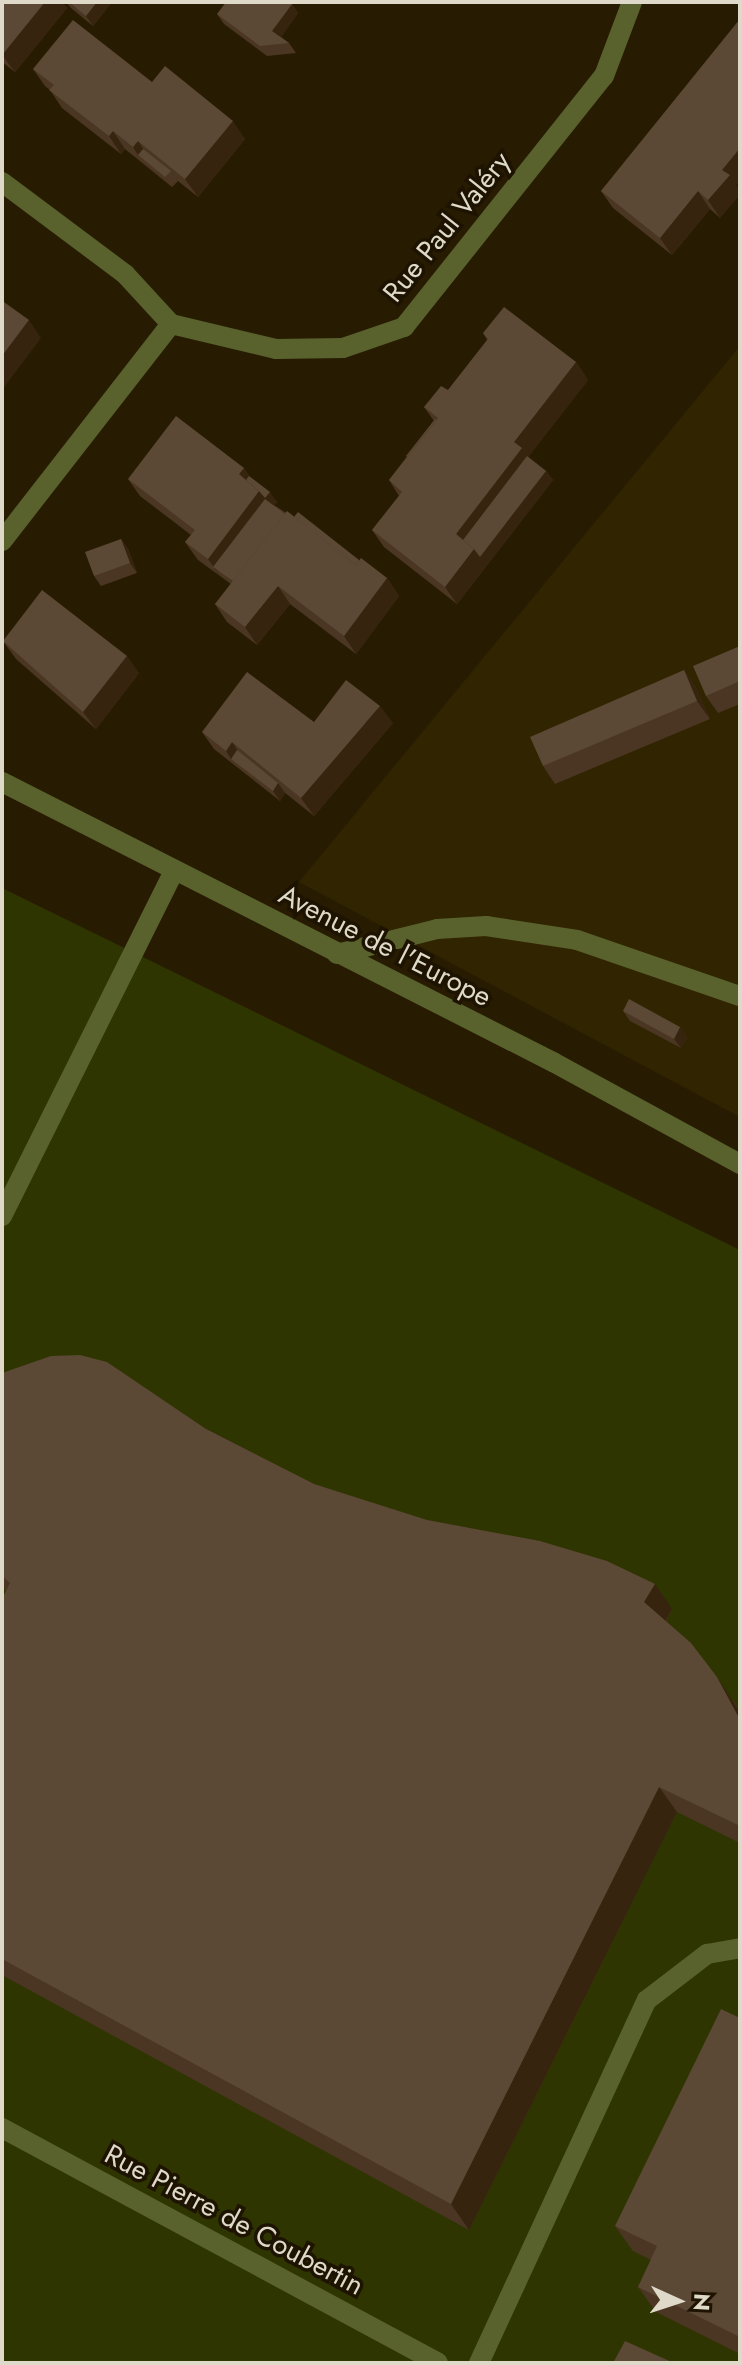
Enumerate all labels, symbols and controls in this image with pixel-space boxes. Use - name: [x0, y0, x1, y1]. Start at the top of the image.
- street label: Rue Paul Valéry: [376, 145, 518, 309]
- street label: Avenue de l'Europe: [273, 878, 497, 1014]
- street label: Rue Pierre de Coubertin: [99, 2137, 369, 2303]
- north arrow: [638, 2261, 718, 2341]
- text: N: [686, 2293, 718, 2312]

